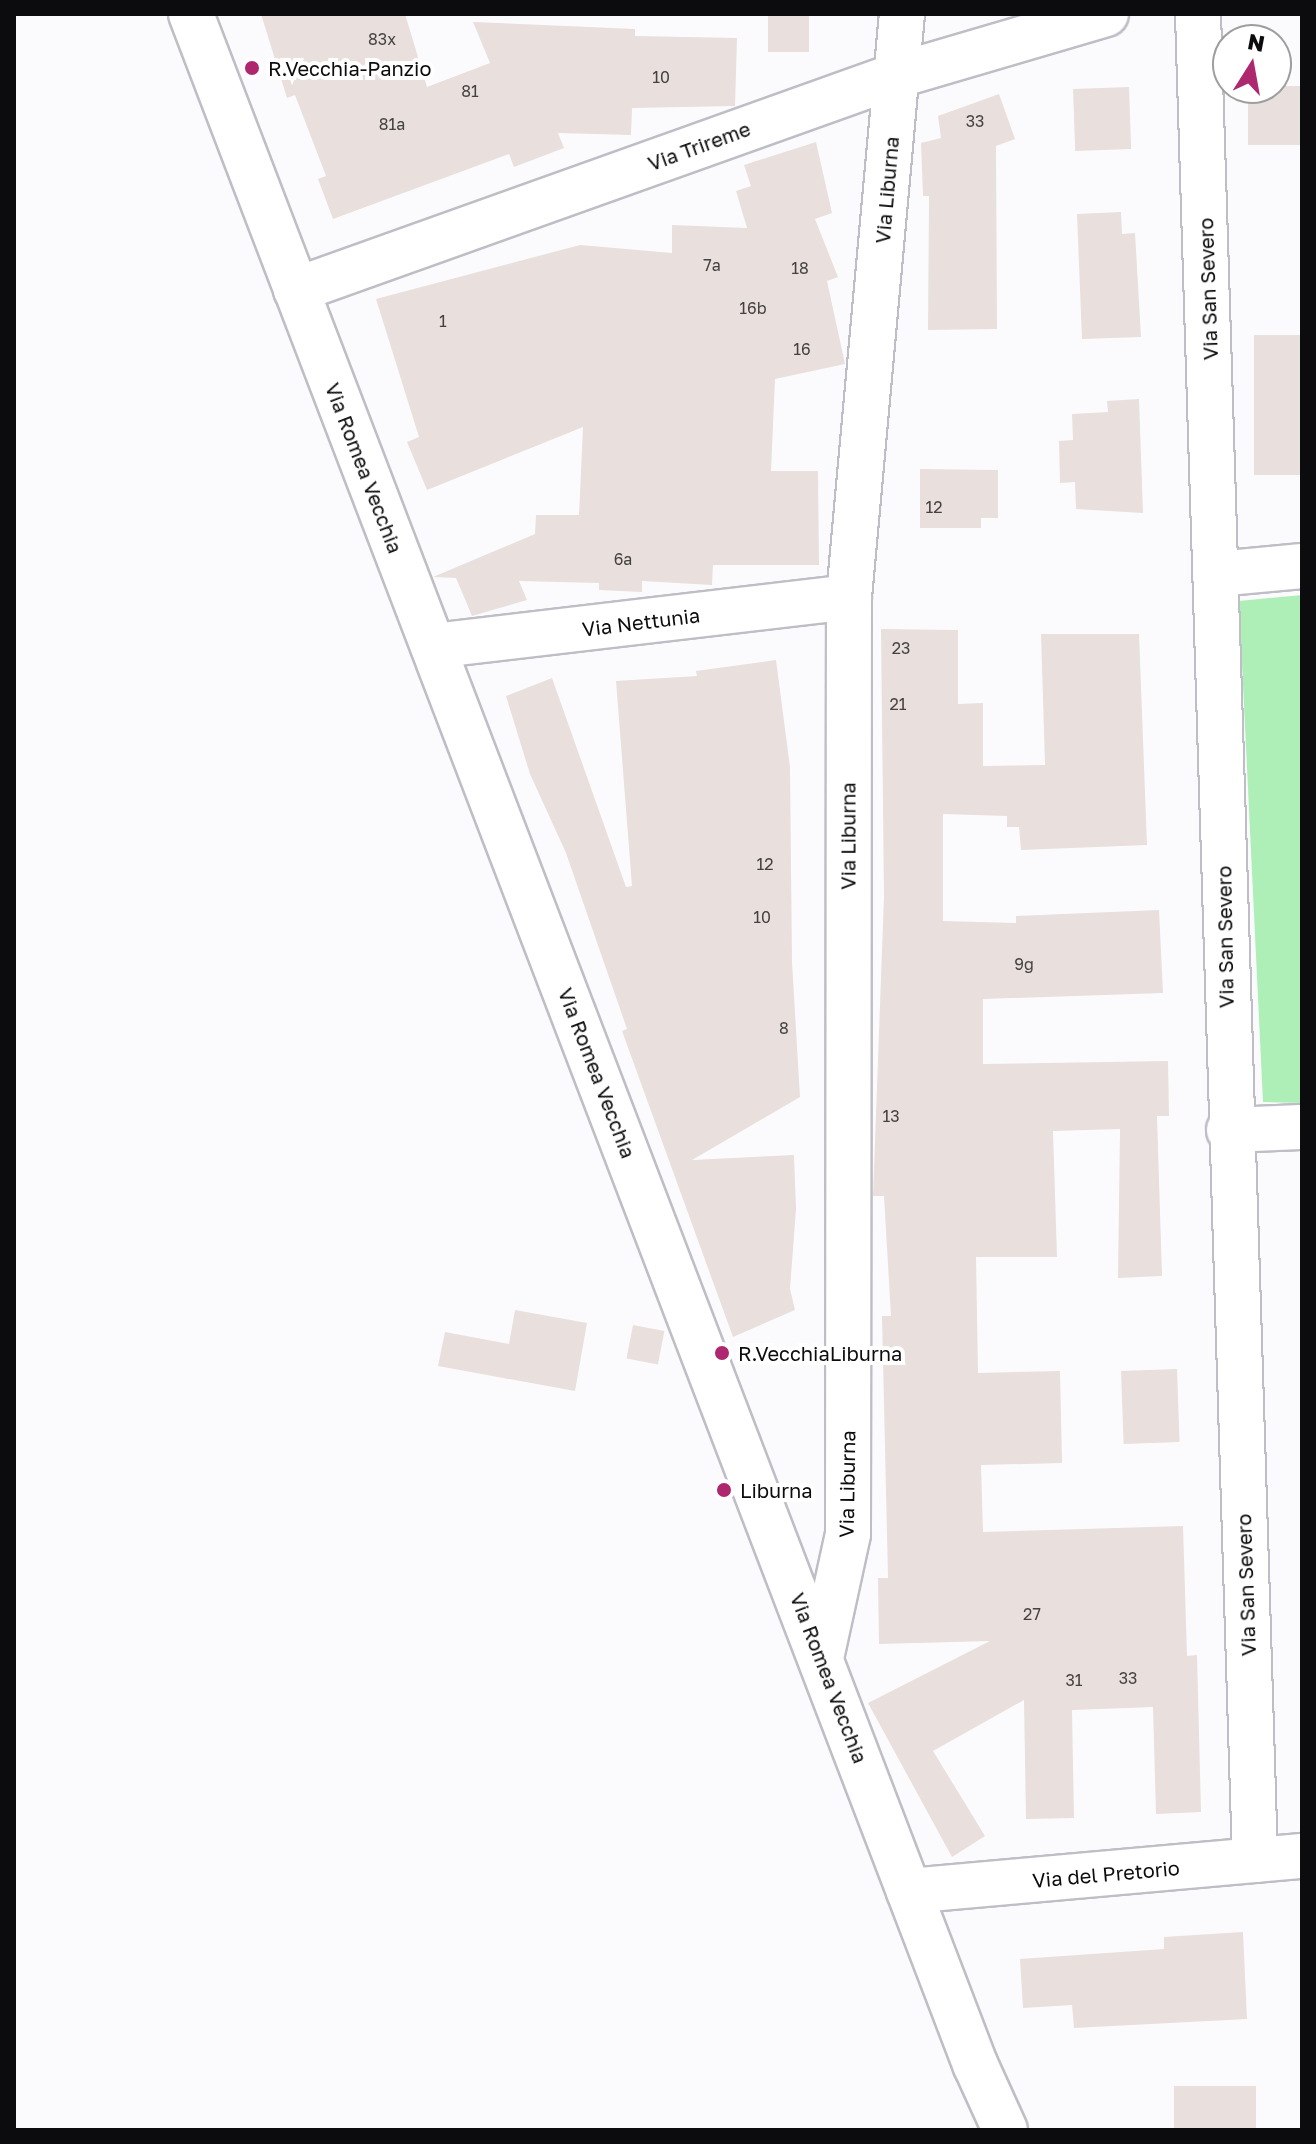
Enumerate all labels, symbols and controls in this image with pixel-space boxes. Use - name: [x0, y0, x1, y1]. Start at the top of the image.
- north arrow: [1212, 24, 1292, 104]
- text: N: [1245, 27, 1267, 57]
- house number: 83x: [368, 29, 396, 49]
- place label: R.Vecchia-Panzio: [268, 56, 431, 80]
- marker: R.Vecchia-Panzio: [243, 59, 261, 77]
- house number: 10: [652, 67, 670, 87]
- house number: 81: [461, 81, 479, 101]
- house number: 33: [966, 111, 984, 131]
- house number: 81a: [379, 114, 405, 134]
- street label: Via Trireme: [644, 116, 754, 176]
- street label: Via Liburna: [870, 135, 904, 245]
- street label: Via San Severo: [1194, 217, 1222, 361]
- house number: 7a: [703, 255, 721, 275]
- house number: 18: [791, 258, 809, 278]
- house number: 16b: [739, 298, 767, 318]
- house number: 1: [439, 311, 447, 331]
- house number: 16: [793, 339, 811, 359]
- street label: Via Romea Vecchia: [320, 379, 408, 557]
- house number: 12: [925, 497, 943, 517]
- house number: 6a: [614, 549, 632, 569]
- street label: Via Nettunia: [581, 603, 701, 641]
- house number: 23: [892, 638, 910, 658]
- house number: 21: [889, 694, 907, 714]
- street label: Via Liburna: [836, 782, 860, 890]
- house number: 12: [756, 854, 774, 874]
- street label: Via San Severo: [1212, 866, 1238, 1008]
- house number: 10: [753, 907, 771, 927]
- house number: 9g: [1014, 954, 1034, 974]
- street label: Via Romea Vecchia: [553, 984, 641, 1162]
- house number: 8: [779, 1018, 789, 1038]
- house number: 13: [882, 1106, 900, 1126]
- place label: R.VecchiaLiburna: [738, 1341, 902, 1365]
- marker: R.VecchiaLiburna: [713, 1344, 731, 1362]
- street label: Via Liburna: [834, 1430, 860, 1538]
- place label: Liburna: [740, 1478, 813, 1502]
- marker: Liburna: [715, 1481, 733, 1499]
- street label: Via San Severo: [1232, 1513, 1260, 1657]
- street label: Via Romea Vecchia: [785, 1589, 873, 1767]
- house number: 27: [1023, 1604, 1041, 1624]
- house number: 33: [1119, 1668, 1137, 1688]
- house number: 31: [1065, 1670, 1083, 1690]
- street label: Via del Pretorio: [1031, 1856, 1181, 1892]

